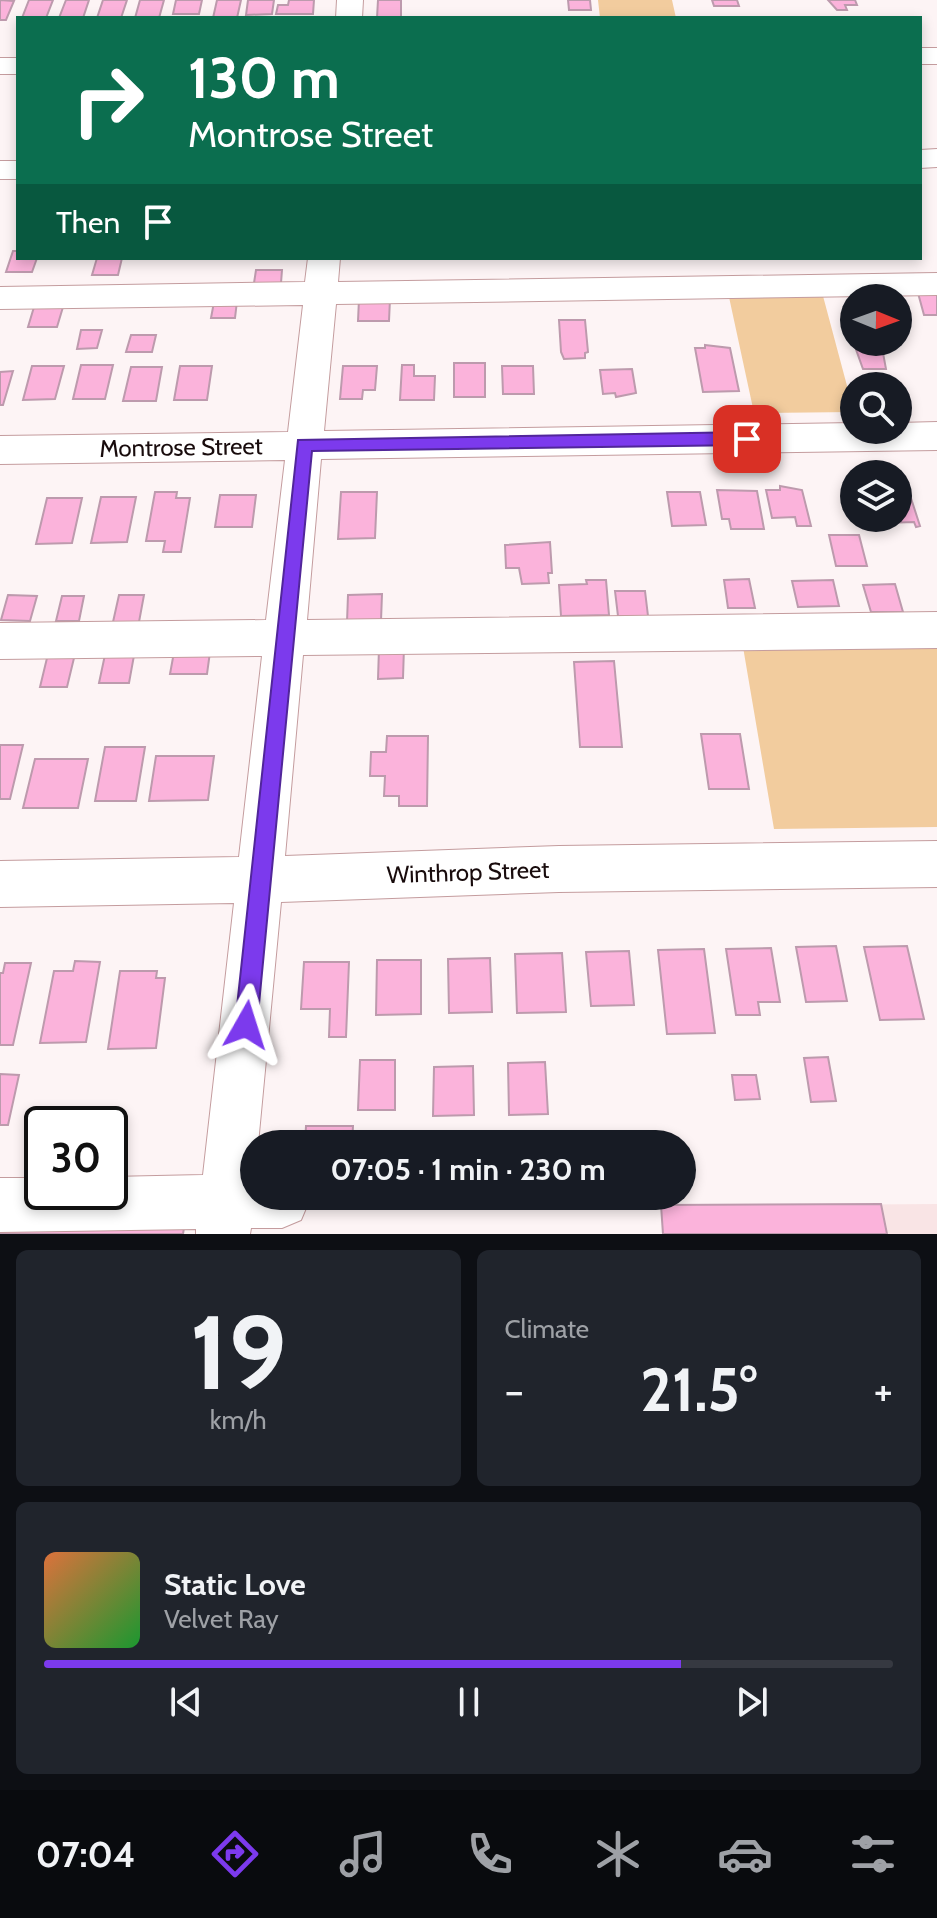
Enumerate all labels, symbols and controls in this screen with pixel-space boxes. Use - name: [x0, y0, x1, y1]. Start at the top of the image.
- text: 130 m: [188, 44, 340, 112]
- icon: right: [56, 48, 160, 152]
- text: Montrose Street: [188, 112, 433, 156]
- icon: arrive: [136, 200, 180, 244]
- text: Then: [56, 204, 120, 241]
- north arrow: [840, 284, 912, 356]
- map controls: [840, 284, 912, 532]
- button: search: [840, 372, 912, 444]
- pin: [713, 405, 781, 473]
- icon: arrive: [725, 417, 769, 461]
- street label: Montrose Street: [99, 431, 263, 463]
- button: layers: [840, 460, 912, 532]
- street label: Winthrop Street: [386, 855, 550, 889]
- position arrow: [204, 983, 288, 1067]
- speed limit sign: 30: [24, 1106, 128, 1210]
- text: 07:05 · 1 min · 230 m: [330, 1151, 606, 1188]
- text: 19: [190, 1289, 287, 1415]
- text: Climate: [505, 1313, 589, 1345]
- text: 21.5°: [640, 1353, 757, 1426]
- text: −: [505, 1364, 524, 1417]
- text: +: [874, 1364, 893, 1417]
- text: km/h: [210, 1404, 267, 1436]
- text: Static Love: [164, 1566, 306, 1603]
- text: Velvet Ray: [164, 1603, 279, 1635]
- icon: previous: [164, 1680, 208, 1724]
- icon: pause: [447, 1680, 491, 1724]
- icon: next: [730, 1680, 774, 1724]
- icon: directions: [207, 1826, 263, 1882]
- icon: music: [335, 1826, 391, 1882]
- icon: phone: [462, 1826, 518, 1882]
- icon: climate: [590, 1826, 646, 1882]
- icon: car: [717, 1826, 773, 1882]
- icon: filters: [845, 1826, 901, 1882]
- text: 07:04: [36, 1832, 135, 1876]

